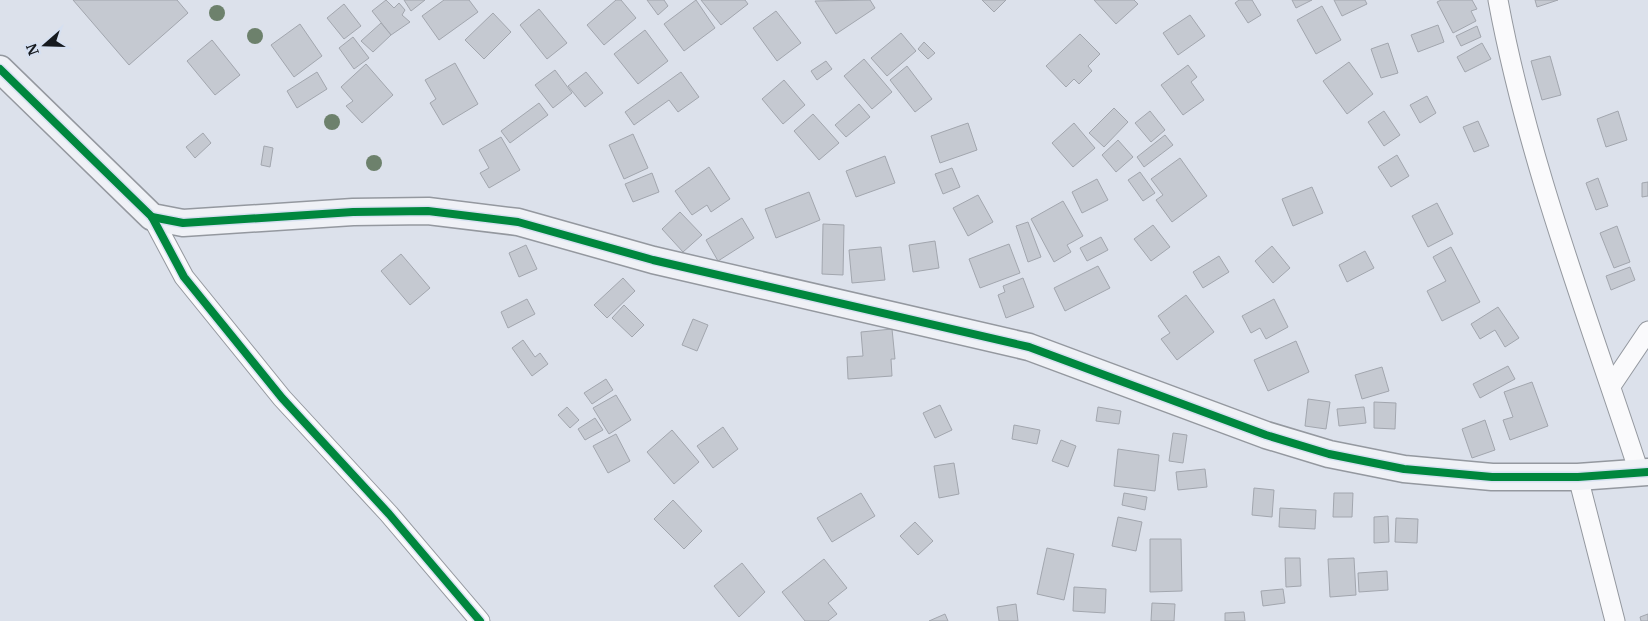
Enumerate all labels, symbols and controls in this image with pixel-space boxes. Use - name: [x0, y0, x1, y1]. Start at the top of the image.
- north arrow: [20, 20, 70, 70]
- text: N: [22, 41, 43, 58]

